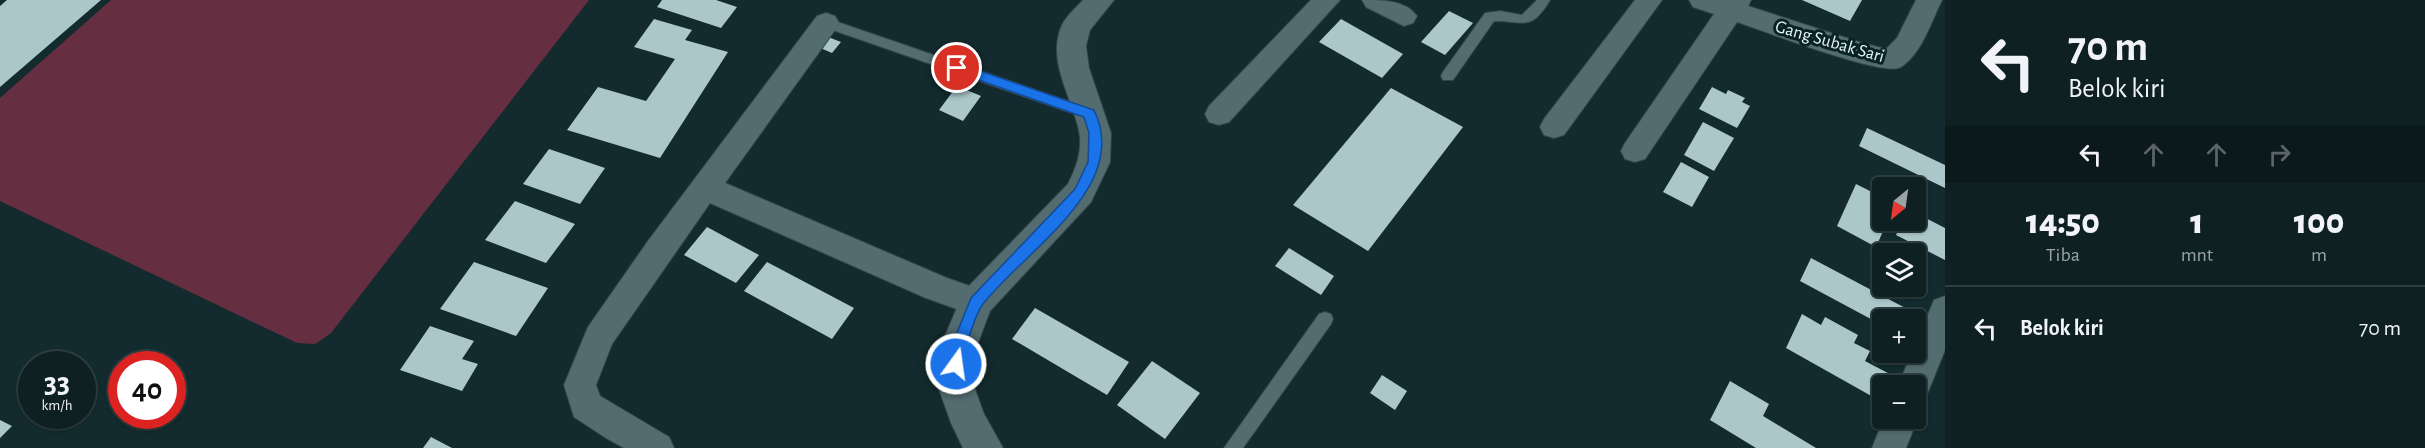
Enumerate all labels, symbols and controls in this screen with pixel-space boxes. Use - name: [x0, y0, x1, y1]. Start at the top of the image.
- street label: Gang Subak Sari: [1773, 18, 1886, 66]
- icon: left: [1969, 24, 2047, 102]
- text: 70 m: [2068, 26, 2148, 68]
- pin: [931, 42, 982, 93]
- icon: arrive: [940, 51, 973, 84]
- text: Belok kiri: [2068, 75, 2165, 102]
- icon: left: [2074, 138, 2107, 171]
- icon: ahead: [2137, 138, 2170, 171]
- icon: ahead: [2200, 138, 2233, 171]
- icon: right: [2263, 138, 2296, 171]
- north arrow: [1872, 177, 1926, 231]
- map controls: [1872, 177, 1926, 429]
- text: 14:50: [2026, 204, 2100, 240]
- text: 1: [2190, 204, 2204, 240]
- text: 100: [2294, 204, 2344, 240]
- button: layers: [1872, 243, 1926, 297]
- text: Tiba: [2046, 245, 2080, 265]
- text: mnt: [2181, 245, 2213, 265]
- text: m: [2311, 245, 2327, 265]
- button: +: [1872, 309, 1926, 363]
- icon: left: [1969, 312, 2002, 345]
- text: Belok kiri: [2020, 317, 2104, 339]
- text: 70 m: [2359, 317, 2401, 339]
- position arrow: [924, 332, 988, 396]
- speed limit sign: 40: [108, 351, 186, 429]
- text: 33: [44, 368, 70, 398]
- button: −: [1872, 375, 1926, 429]
- text: km/h: [42, 398, 72, 413]

